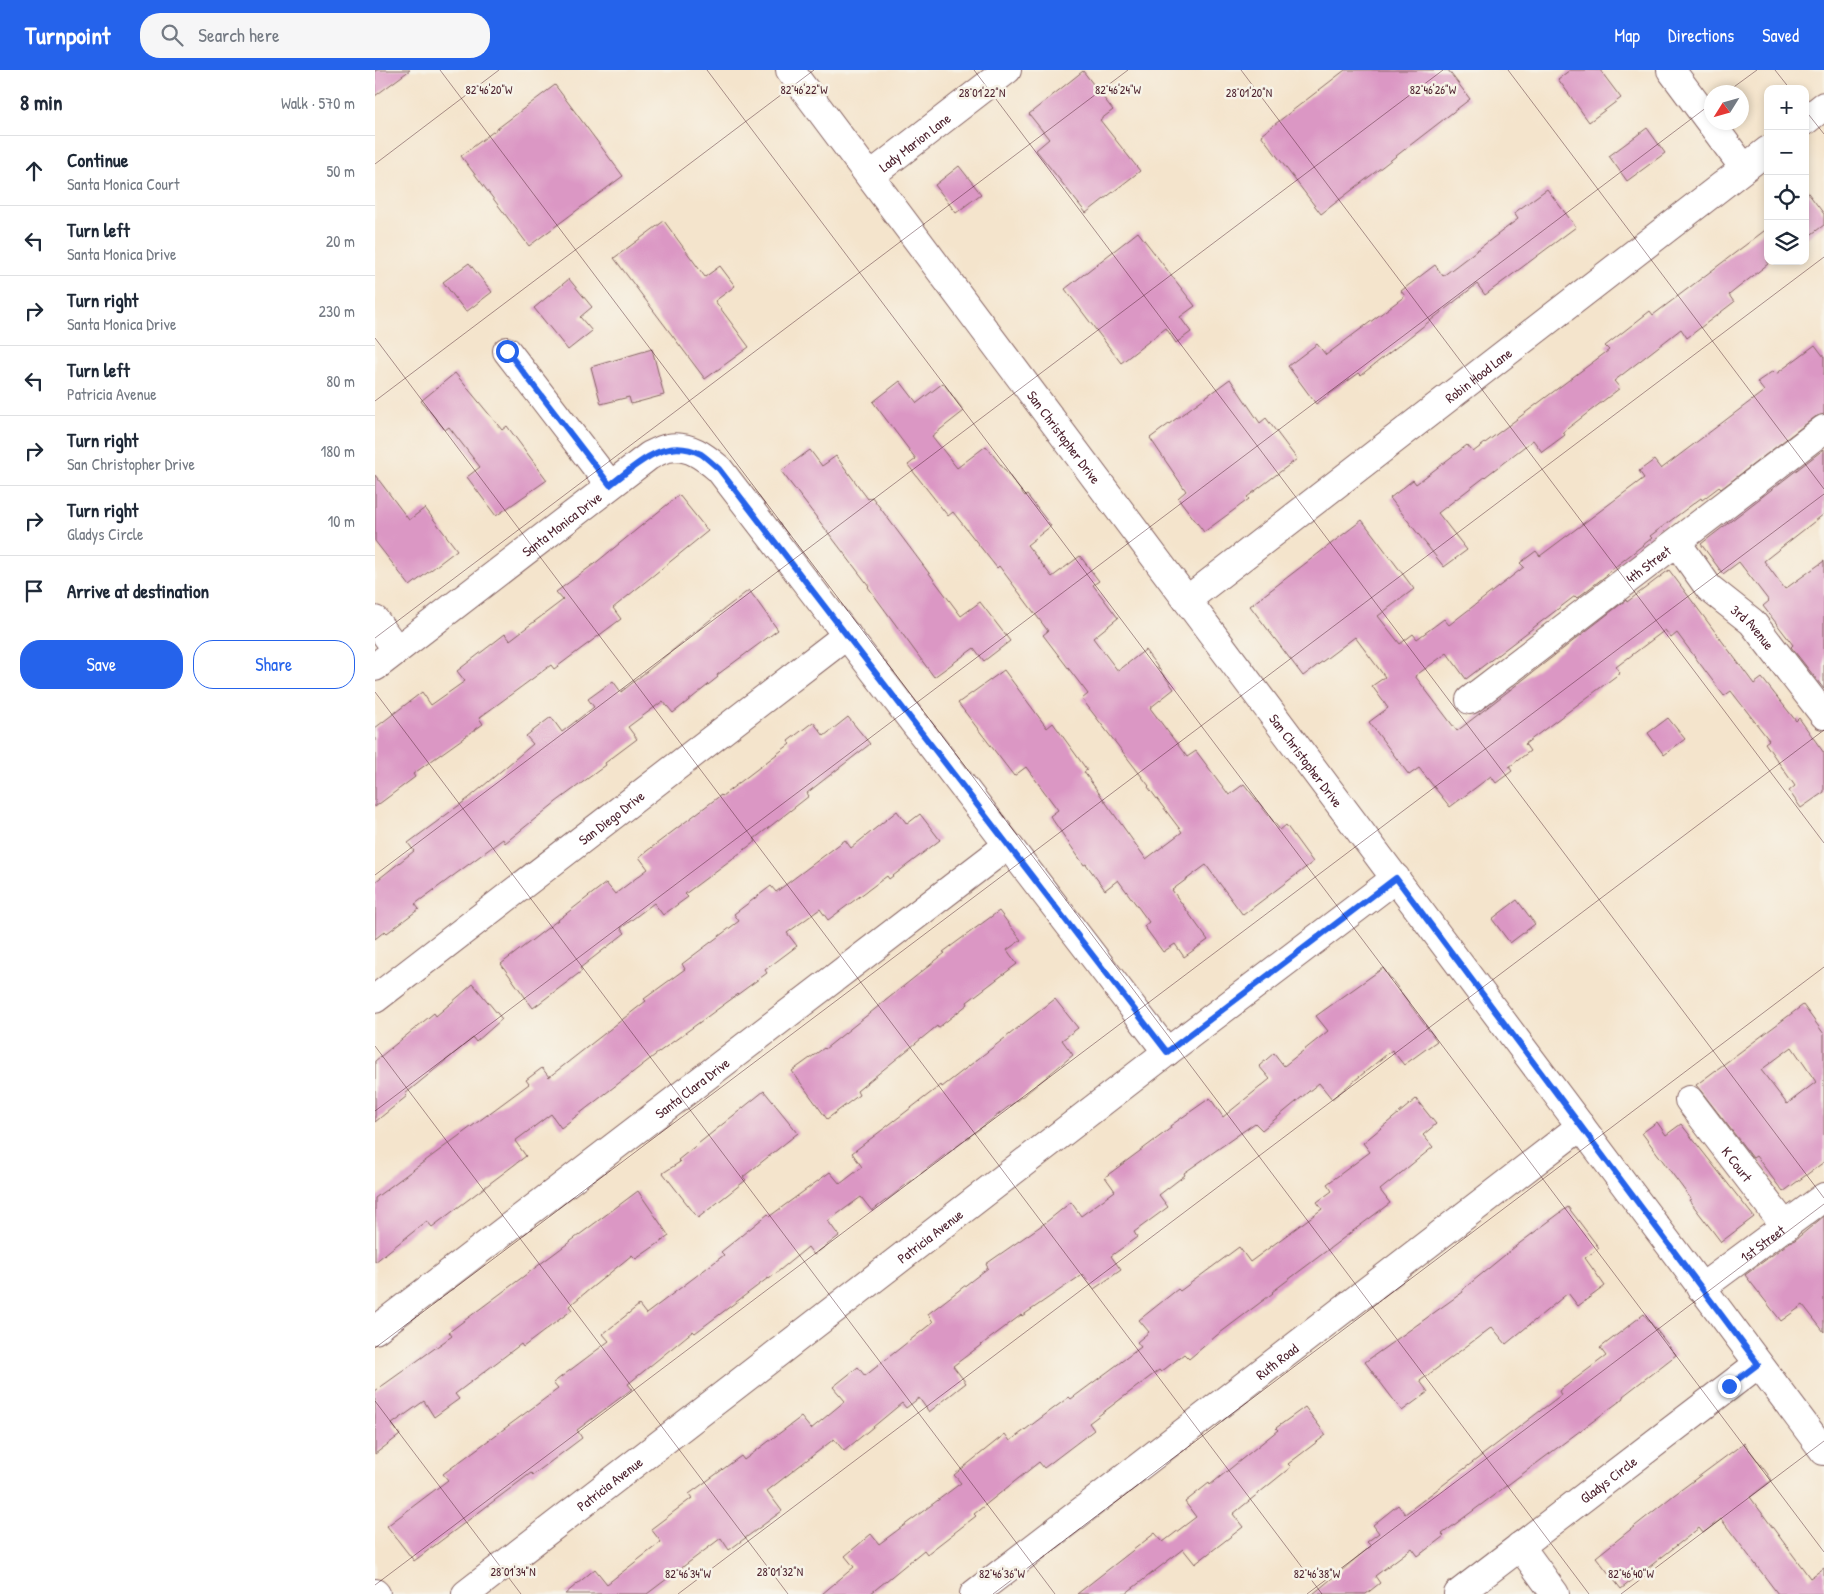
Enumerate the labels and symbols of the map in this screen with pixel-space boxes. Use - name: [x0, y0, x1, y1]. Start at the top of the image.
- text: 82°46'20"W: [466, 81, 513, 98]
- text: 82°46'22"W: [780, 81, 828, 98]
- text: 82°46'24"W: [1095, 81, 1142, 98]
- text: 82°46'26"W: [1410, 81, 1457, 98]
- text: 28°01'22"N: [959, 84, 1005, 101]
- text: 28°01'20"N: [1226, 84, 1272, 101]
- north arrow: [1704, 85, 1749, 130]
- street label: Lady Marion Lane: [875, 108, 954, 175]
- route start: [496, 340, 519, 363]
- street label: Robin Hood Lane: [1441, 342, 1516, 407]
- street label: San Christopher Drive: [1023, 386, 1106, 487]
- street label: Santa Monica Drive: [517, 487, 605, 560]
- street label: 4th Street: [1622, 540, 1674, 587]
- street label: 3rd Avenue: [1727, 600, 1779, 653]
- street label: San Christopher Drive: [1265, 710, 1348, 811]
- street label: San Diego Drive: [574, 785, 648, 848]
- street label: Santa Clara Drive: [651, 1052, 733, 1122]
- street label: K Court: [1718, 1142, 1757, 1185]
- street label: Patricia Avenue: [893, 1204, 967, 1267]
- street label: 1st Street: [1736, 1220, 1788, 1266]
- street label: Ruth Road: [1251, 1338, 1302, 1383]
- route end: [1718, 1375, 1741, 1398]
- street label: Gladys Circle: [1576, 1451, 1641, 1507]
- street label: Patricia Avenue: [572, 1452, 646, 1515]
- text: 28°01'34"N: [490, 1563, 536, 1580]
- text: 28°01'32"N: [757, 1563, 803, 1580]
- text: 82°46'34"W: [665, 1565, 711, 1582]
- text: 82°46'36"W: [979, 1565, 1026, 1582]
- text: 82°46'38"W: [1294, 1565, 1341, 1582]
- text: 82°46'40"W: [1608, 1565, 1654, 1582]

